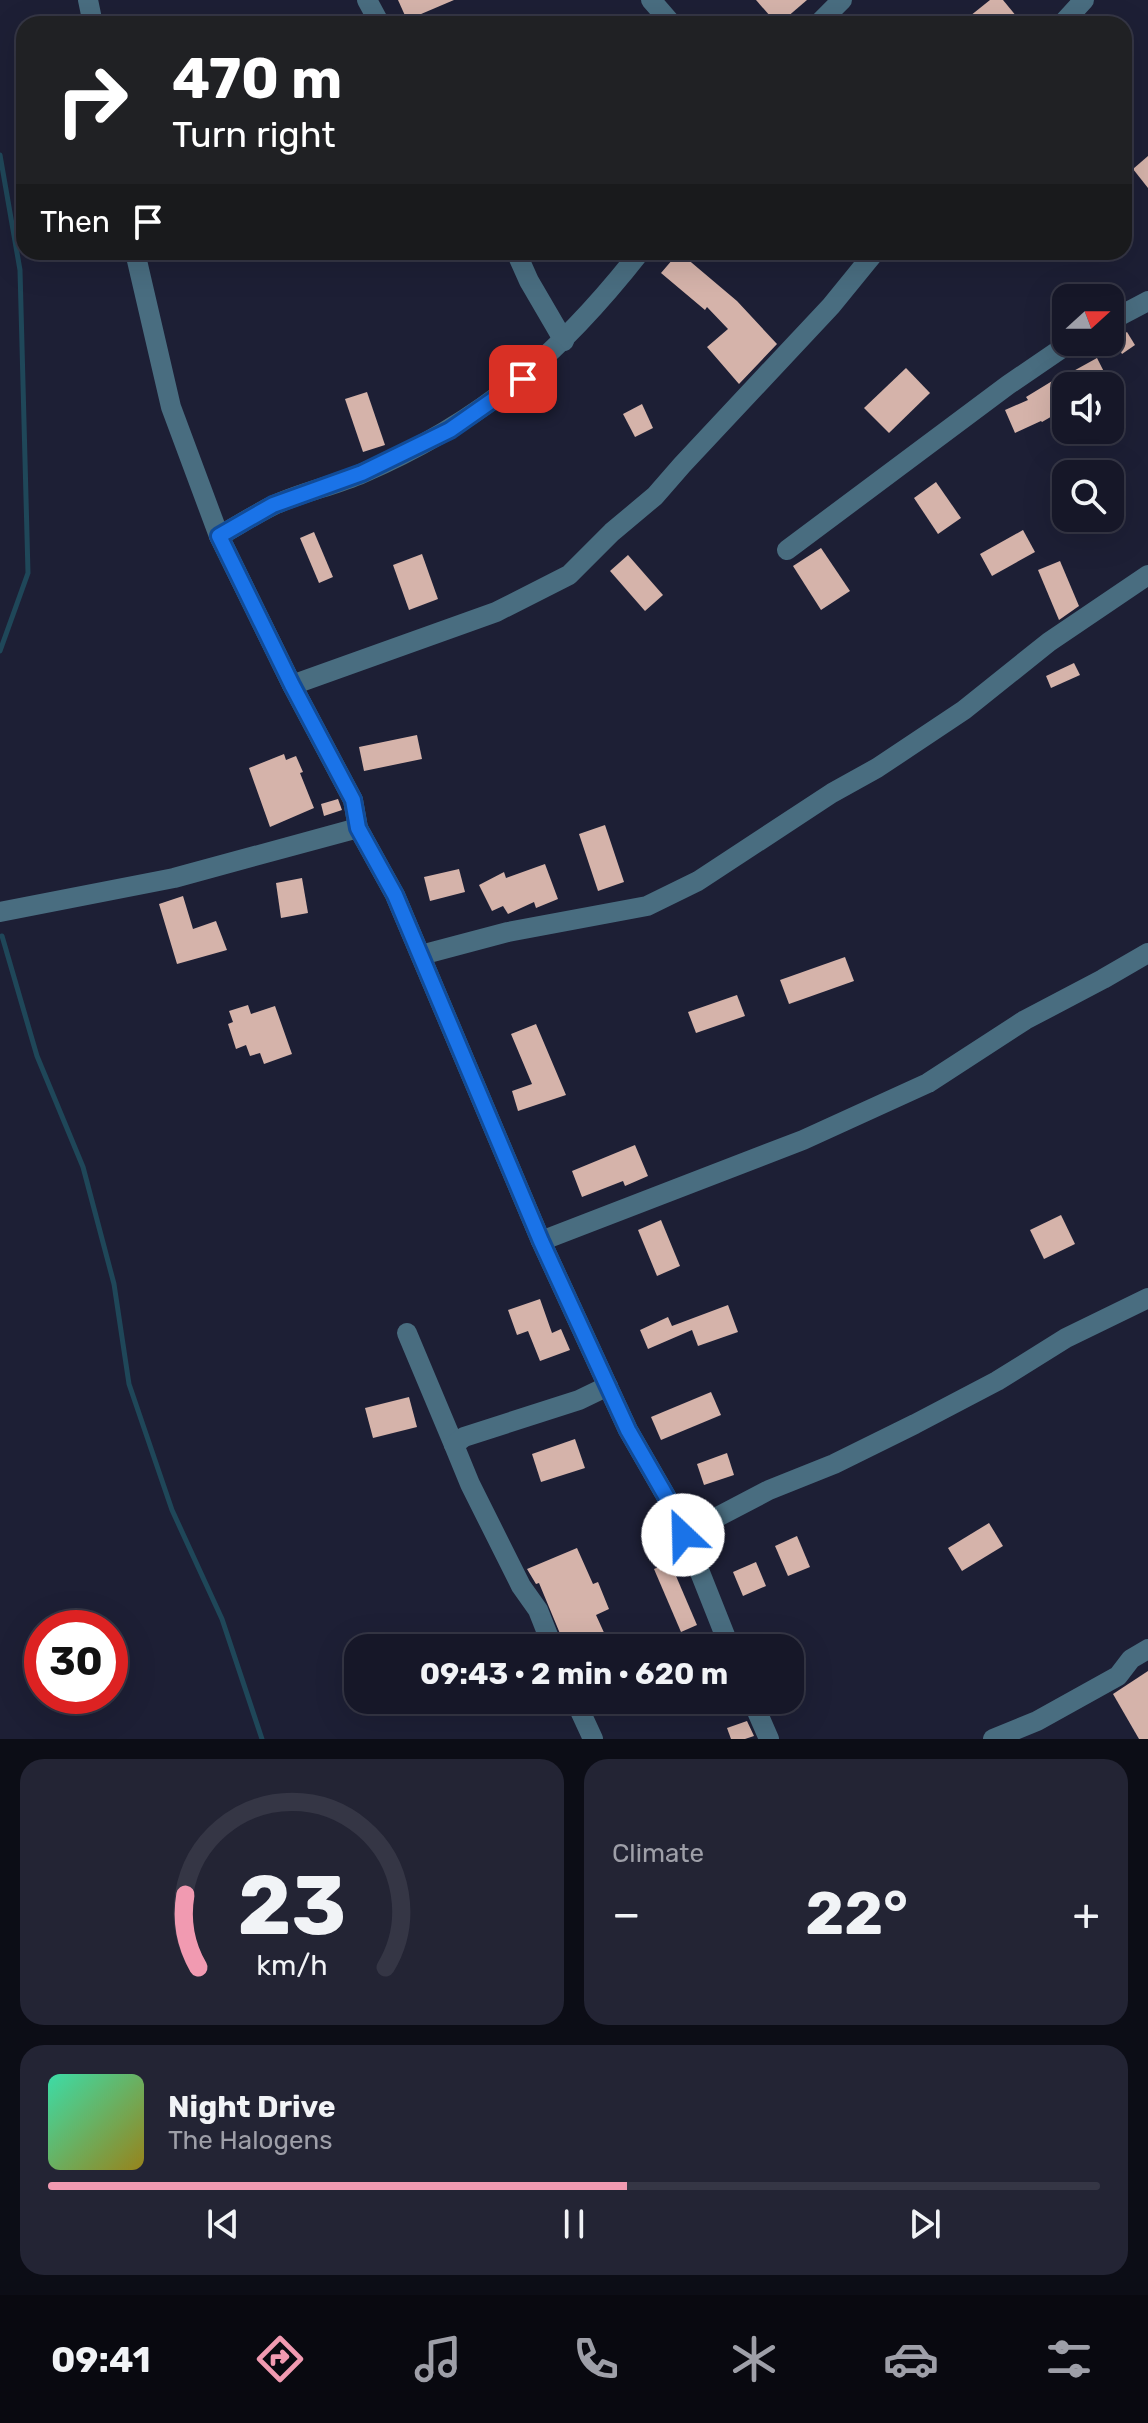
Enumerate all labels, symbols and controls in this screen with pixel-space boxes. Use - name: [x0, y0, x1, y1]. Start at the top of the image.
- text: 470 m: [172, 46, 342, 112]
- icon: right: [40, 48, 144, 152]
- text: Turn right: [172, 113, 336, 156]
- icon: arrive: [126, 200, 170, 244]
- text: Then: [40, 204, 110, 240]
- north arrow: [1052, 284, 1124, 356]
- map controls: [1052, 284, 1124, 532]
- pin: [489, 345, 557, 413]
- icon: arrive: [501, 357, 545, 401]
- button: sound: [1052, 372, 1124, 444]
- button: search: [1052, 460, 1124, 532]
- position arrow: [641, 1493, 725, 1577]
- speed limit sign: 30: [24, 1610, 128, 1714]
- text: 09:43 · 2 min · 620 m: [420, 1656, 728, 1692]
- text: Climate: [612, 1838, 704, 1869]
- text: 23: [238, 1856, 346, 1955]
- text: 22°: [805, 1878, 908, 1949]
- text: −: [612, 1888, 641, 1940]
- text: +: [1073, 1888, 1100, 1940]
- text: km/h: [256, 1948, 328, 1982]
- text: Night Drive: [168, 2089, 336, 2125]
- text: The Halogens: [168, 2125, 333, 2156]
- icon: previous: [201, 2202, 245, 2246]
- icon: pause: [552, 2202, 596, 2246]
- icon: next: [903, 2202, 947, 2246]
- icon: directions: [252, 2331, 308, 2387]
- icon: music: [410, 2331, 466, 2387]
- icon: phone: [568, 2331, 624, 2387]
- icon: climate: [726, 2331, 782, 2387]
- icon: car: [883, 2331, 939, 2387]
- icon: filters: [1041, 2331, 1097, 2387]
- text: 09:41: [51, 2338, 151, 2381]

